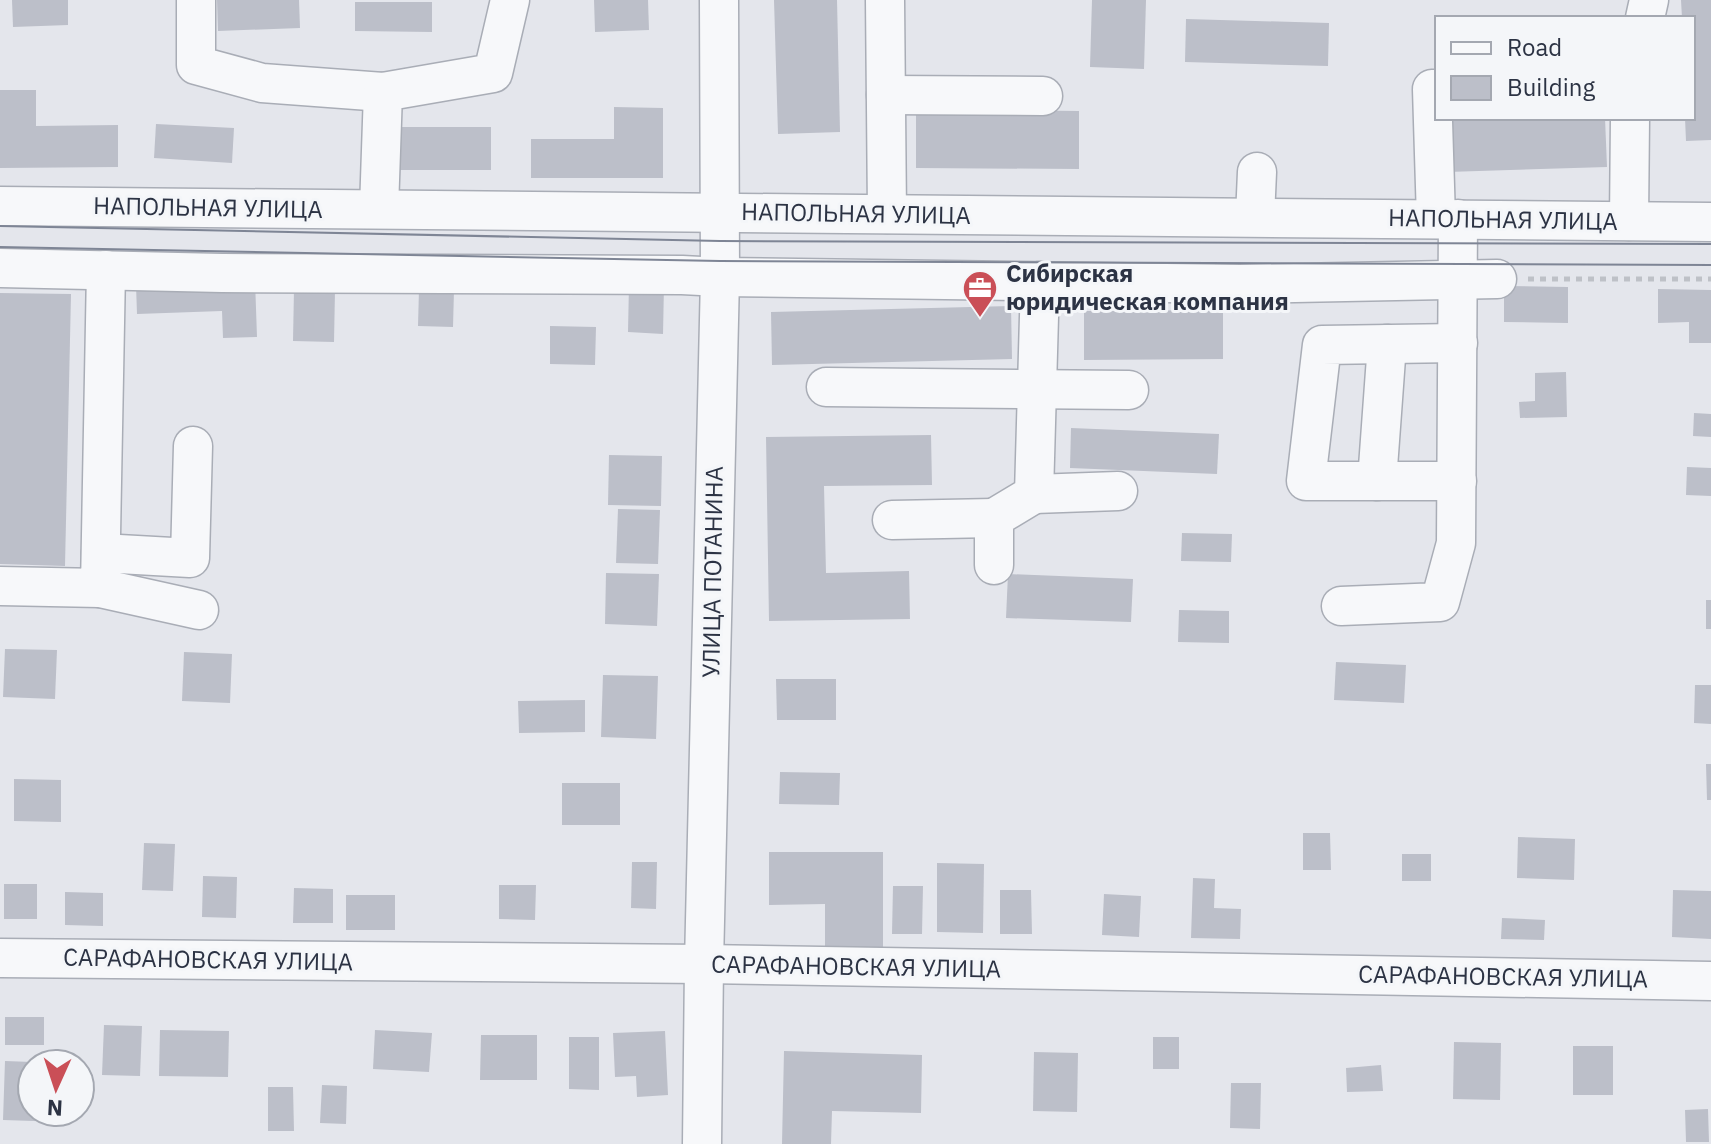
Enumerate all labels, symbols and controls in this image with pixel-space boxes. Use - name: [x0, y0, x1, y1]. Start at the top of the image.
- legend: [1435, 16, 1695, 120]
- text: Road: [1507, 31, 1562, 63]
- text: Building: [1507, 71, 1595, 103]
- street label: НАПОЛЬНАЯ УЛИЦА: [93, 189, 323, 225]
- street label: НАПОЛЬНАЯ УЛИЦА: [741, 195, 971, 231]
- street label: НАПОЛЬНАЯ УЛИЦА: [1388, 201, 1618, 237]
- place label: Сибирская юридическая компания: [1006, 257, 1289, 317]
- office icon: Сибирская юридическая компания: [961, 269, 999, 319]
- street label: УЛИЦА ПОТАНИНА: [694, 466, 730, 678]
- street label: САРАФАНОВСКАЯ УЛИЦА: [63, 940, 353, 978]
- street label: САРАФАНОВСКАЯ УЛИЦА: [711, 947, 1001, 985]
- street label: САРАФАНОВСКАЯ УЛИЦА: [1358, 957, 1648, 995]
- north arrow: [16, 1048, 96, 1128]
- text: N: [46, 1094, 64, 1123]

